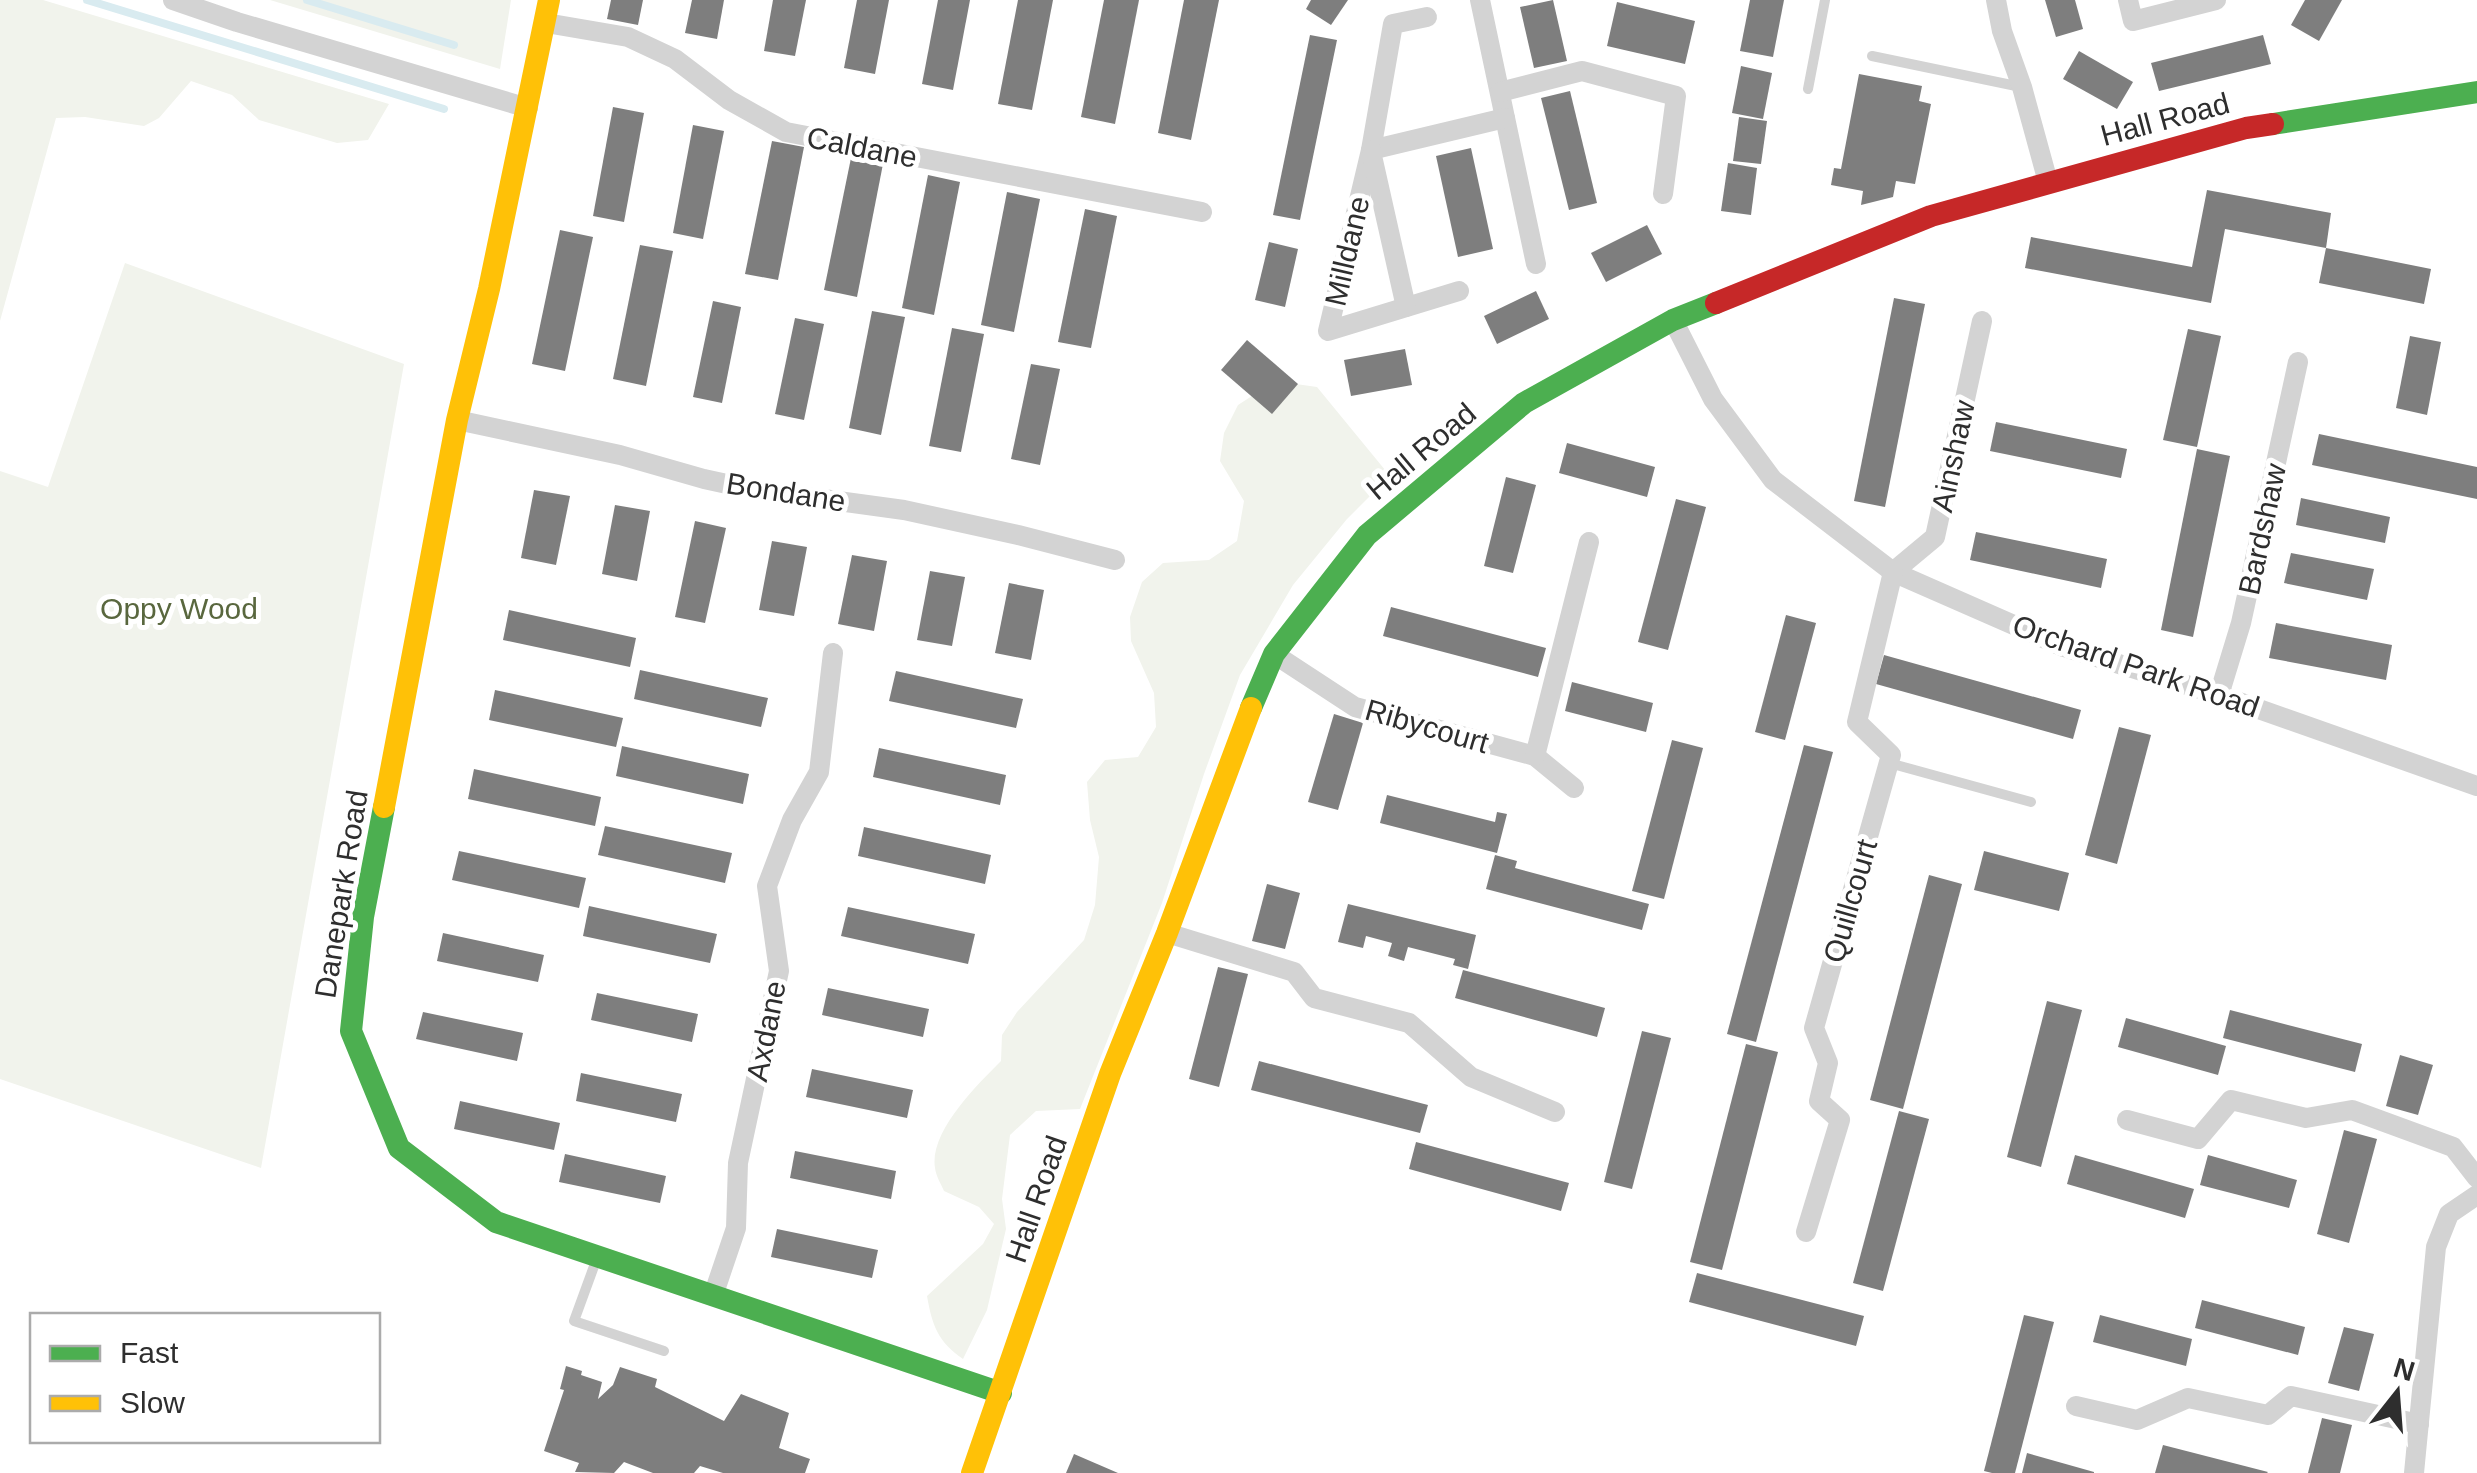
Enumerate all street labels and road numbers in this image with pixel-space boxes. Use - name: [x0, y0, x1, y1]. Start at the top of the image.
- street label: Hall Road: [2097, 86, 2233, 152]
- street label: Caldane: [804, 120, 920, 174]
- street label: Milldane: [1318, 193, 1376, 309]
- street label: Hall Road: [1360, 396, 1482, 506]
- street label: Ainshaw: [1925, 397, 1981, 515]
- street label: Bardshaw: [2232, 460, 2292, 598]
- street label: Bondane: [724, 466, 848, 518]
- street label: Orchard Park Road: [2008, 608, 2264, 724]
- street label: Ribycourt: [1362, 693, 1493, 760]
- street label: Danepark Road: [308, 788, 374, 1000]
- street label: Quillcourt: [1817, 835, 1884, 966]
- street label: Axdane: [740, 978, 792, 1084]
- street label: Hall Road: [999, 1131, 1073, 1267]

